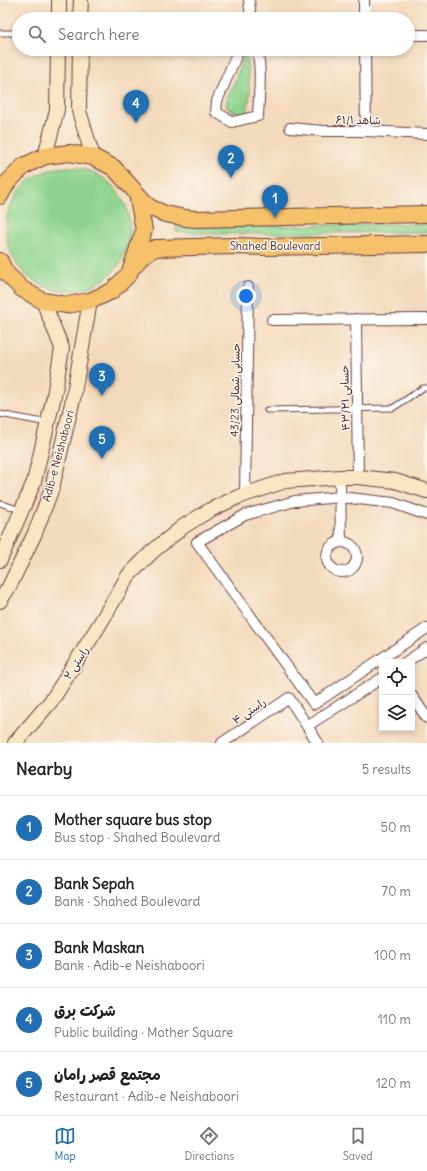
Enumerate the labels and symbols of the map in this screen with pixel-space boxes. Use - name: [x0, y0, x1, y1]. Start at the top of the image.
- pin: 4: [123, 90, 149, 123]
- street label: شاهد ۶۱/۱: [335, 113, 381, 127]
- pin: 2: [218, 145, 244, 178]
- pin: 1: [262, 185, 288, 218]
- street label: Shahed Boulevard: [230, 239, 321, 253]
- your location: [236, 286, 256, 306]
- street label: حسابی شمالی 43/23: [227, 343, 244, 437]
- pin: 3: [89, 363, 115, 396]
- street label: حسابی ۴۳/۲۱: [337, 365, 354, 431]
- street label: Adib-e Neishaboori: [39, 409, 77, 503]
- pin: 5: [89, 426, 115, 459]
- street label: راستی ۲: [60, 644, 92, 683]
- street label: راستی ۴: [230, 695, 269, 728]

